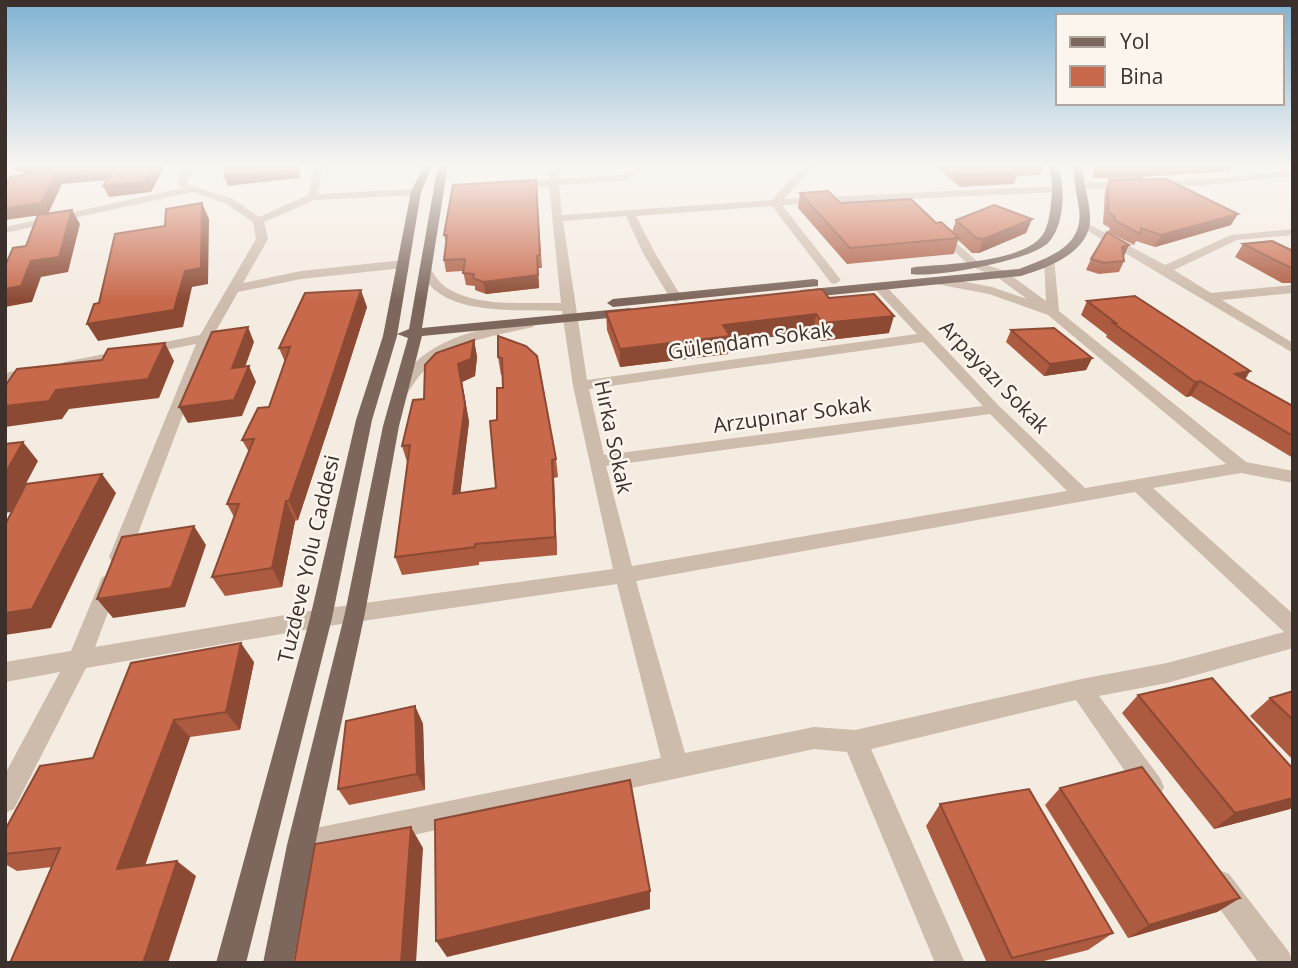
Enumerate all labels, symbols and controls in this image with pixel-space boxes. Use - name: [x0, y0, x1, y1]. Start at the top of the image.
- legend: [1056, 14, 1284, 105]
- text: Yol: [1120, 27, 1150, 55]
- text: Bina: [1120, 62, 1163, 90]
- street label: Arpayazı Sokak: [934, 314, 1056, 439]
- street label: Gülendam Sokak: [666, 315, 834, 365]
- street label: Hırka Sokak: [588, 377, 640, 496]
- street label: Arzupınar Sokak: [711, 389, 873, 439]
- street label: Tuzdeve Yolu Caddesi: [270, 452, 346, 665]

